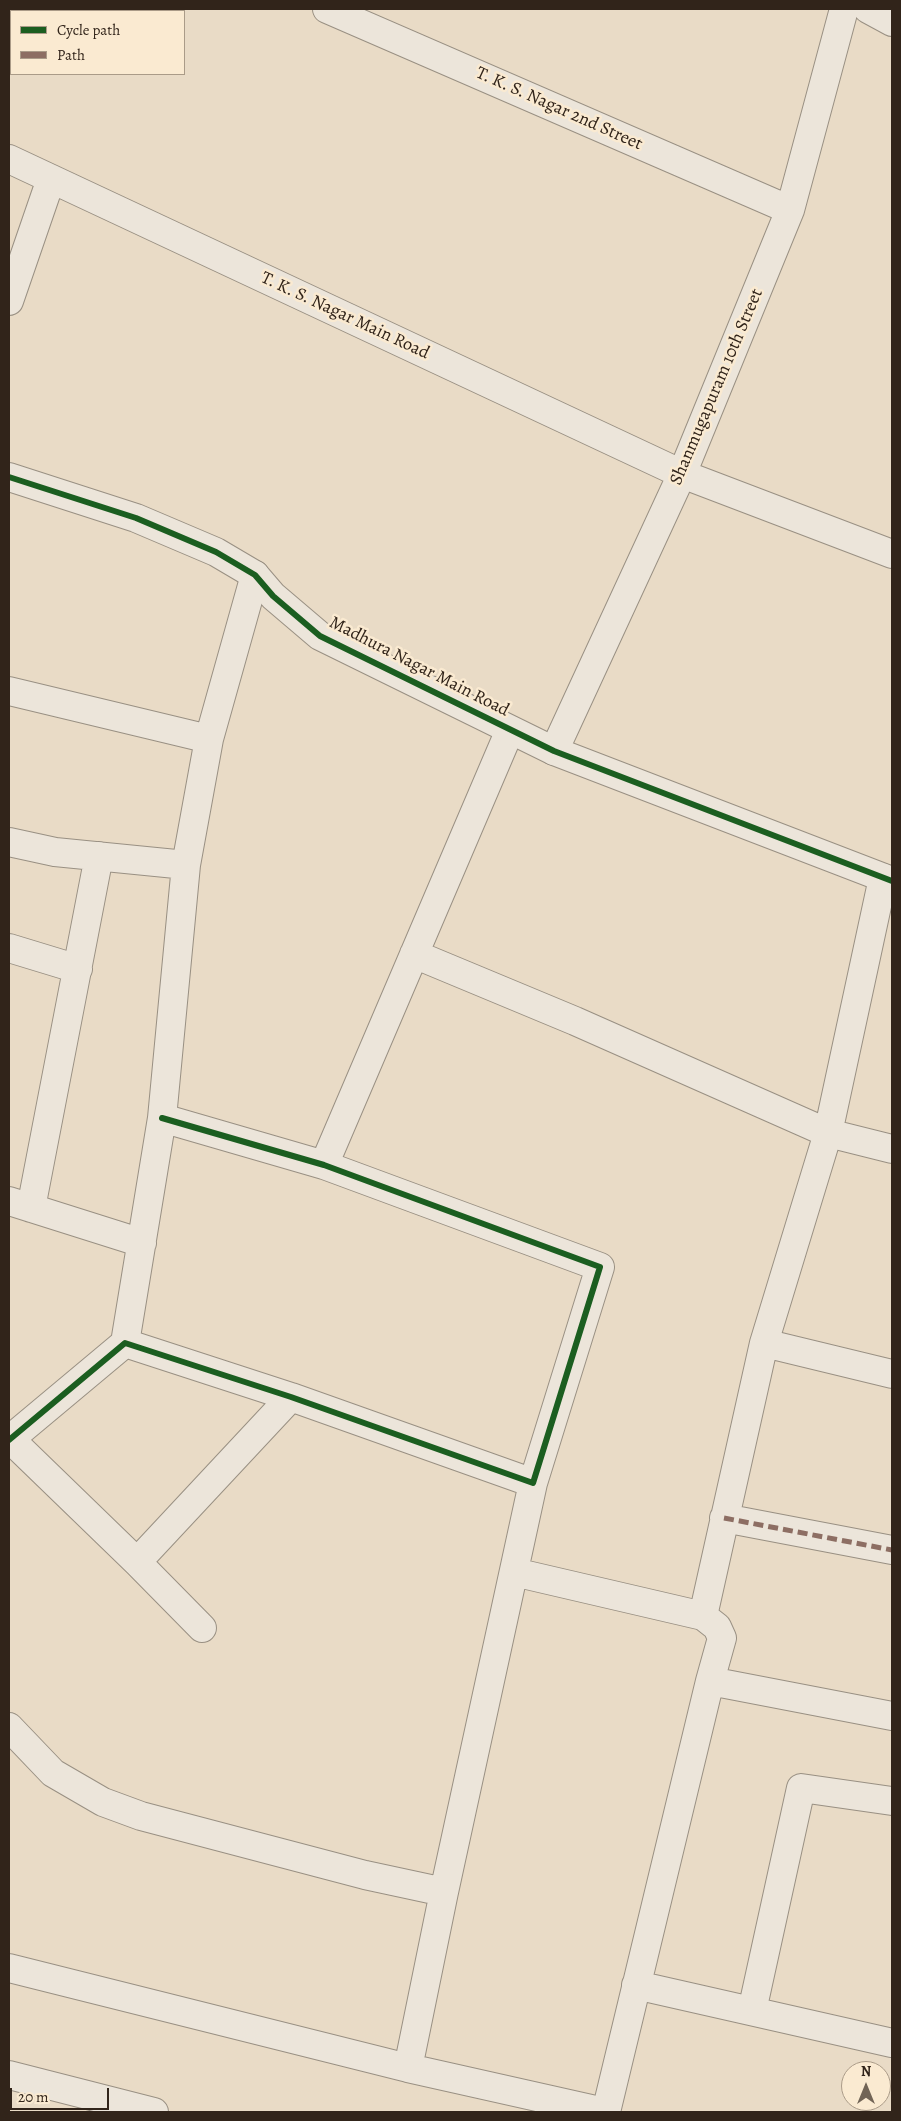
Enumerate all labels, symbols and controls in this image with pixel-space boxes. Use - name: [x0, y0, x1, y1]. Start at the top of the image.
- legend: [10, 10, 185, 75]
- text: Cycle path: [57, 20, 120, 40]
- text: Path: [57, 45, 85, 65]
- street label: T. K. S. Nagar 2nd Street: [472, 63, 646, 155]
- street label: T. K. S. Nagar Main Road: [257, 267, 433, 365]
- street label: Shanmugapuram 10th Street: [666, 286, 768, 488]
- street label: Madhura Nagar Main Road: [325, 612, 513, 722]
- north arrow: [841, 2061, 891, 2111]
- text: N: [861, 2062, 871, 2081]
- scale bar: [12, 2078, 111, 2110]
- text: 20 m: [18, 2087, 49, 2107]

